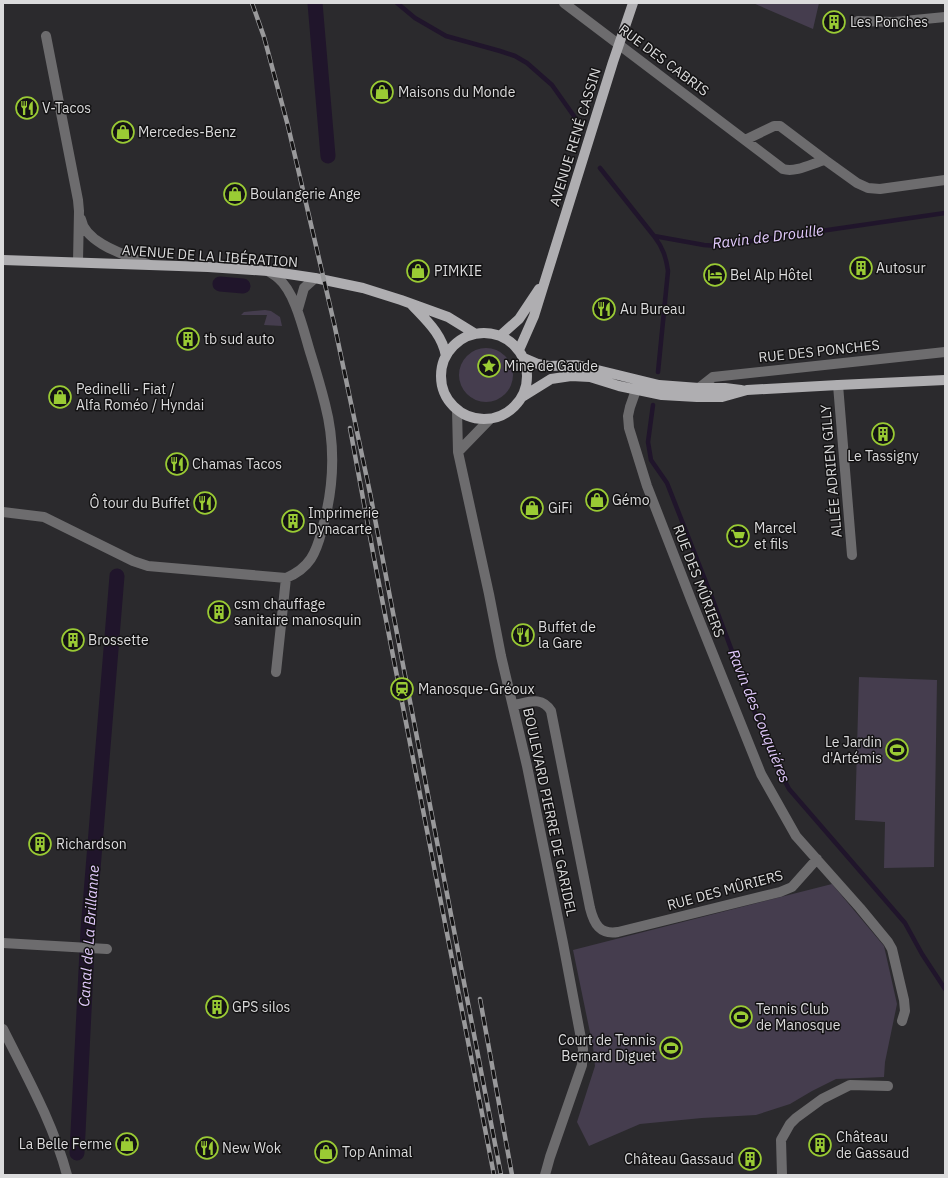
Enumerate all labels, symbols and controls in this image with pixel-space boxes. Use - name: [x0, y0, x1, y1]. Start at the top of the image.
- building icon: Les Ponches: [821, 9, 847, 35]
- place label: Les Ponches: [850, 13, 928, 31]
- street label: RUE DES CABRIS: [615, 20, 713, 100]
- street label: AVENUE RENÉ CASSIN: [544, 65, 605, 208]
- shop icon: Maisons du Monde: [369, 79, 395, 105]
- place label: Maisons du Monde: [398, 83, 516, 101]
- restaurant icon: V-Tacos: [14, 95, 40, 121]
- place label: V-Tacos: [42, 99, 91, 117]
- shop icon: Mercedes-Benz: [110, 119, 136, 145]
- place label: Mercedes-Benz: [138, 123, 237, 141]
- shop icon: Boulangerie Ange: [222, 181, 248, 207]
- place label: Boulangerie Ange: [250, 185, 361, 203]
- water label: Ravin de Drouille: [711, 220, 825, 253]
- street label: AVENUE DE LA LIBÉRATION: [121, 240, 299, 271]
- building icon: Autosur: [848, 255, 874, 281]
- shop icon: PIMKIE: [405, 258, 431, 284]
- place label: Autosur: [876, 259, 926, 277]
- place label: PIMKIE: [434, 262, 482, 280]
- hotel icon: Bel Alp Hôtel: [702, 262, 728, 288]
- place label: Bel Alp Hôtel: [730, 266, 812, 284]
- restaurant icon: Au Bureau: [591, 296, 617, 322]
- place label: Au Bureau: [620, 300, 686, 318]
- building icon: tb sud auto: [175, 326, 201, 352]
- place label: tb sud auto: [204, 330, 275, 348]
- street label: RUE DES PONCHES: [757, 336, 881, 366]
- place icon: Mine de Gaude: [476, 353, 502, 379]
- place label: Mine de Gaude: [504, 357, 598, 375]
- place label: Pedinelli - Fiat / Alfa Roméo / Hyndai: [76, 380, 204, 414]
- shop icon: Pedinelli - Fiat / Alfa Roméo / Hyndai: [47, 384, 73, 410]
- street label: ALLÉE ADRIEN GILLY: [815, 403, 846, 538]
- building icon: Le Tassigny: [870, 421, 896, 447]
- place label: Le Tassigny: [847, 447, 919, 465]
- restaurant icon: Chamas Tacos: [164, 451, 190, 477]
- place label: Chamas Tacos: [192, 455, 282, 473]
- shop icon: Gémo: [584, 487, 610, 513]
- restaurant icon: Ô tour du Buffet: [192, 490, 218, 516]
- place label: Gémo: [612, 491, 650, 509]
- place label: Ô tour du Buffet: [90, 493, 190, 512]
- shop icon: GiFi: [519, 495, 545, 521]
- place label: GiFi: [548, 499, 573, 517]
- place label: Imprimerie Dynacarte: [308, 504, 379, 538]
- building icon: Imprimerie Dynacarte: [280, 508, 306, 534]
- place label: Marcel et fils: [754, 519, 797, 553]
- street label: RUE DES MÛRIERS: [669, 522, 730, 640]
- supermarket icon: Marcel et fils: [725, 523, 751, 549]
- place label: csm chauffage sanitaire manosquin: [234, 595, 362, 629]
- building icon: csm chauffage sanitaire manosquin: [206, 599, 232, 625]
- place label: Buffet de la Gare: [538, 618, 596, 652]
- restaurant icon: Buffet de la Gare: [510, 622, 536, 648]
- building icon: Brossette: [60, 627, 86, 653]
- place label: Brossette: [88, 631, 149, 649]
- water label: Ravin des Couquiéres: [724, 646, 795, 785]
- station icon: Manosque-Gréoux: [389, 676, 415, 702]
- place label: Manosque-Gréoux: [418, 680, 535, 698]
- street label: BOULEVARD PIERRE DE GARIDEL: [519, 706, 581, 918]
- place label: Le Jardin d'Artémis: [822, 733, 882, 767]
- sports icon: Le Jardin d'Artémis: [884, 737, 910, 763]
- building icon: Richardson: [27, 831, 53, 857]
- place label: Richardson: [56, 835, 127, 853]
- water label: Canal de La Brillanne: [74, 864, 103, 1007]
- street label: RUE DES MÛRIERS: [665, 865, 785, 914]
- building icon: GPS silos: [204, 994, 230, 1020]
- place label: GPS silos: [232, 998, 291, 1016]
- place label: Tennis Club de Manosque: [756, 1000, 841, 1034]
- sports icon: Tennis Club de Manosque: [728, 1004, 754, 1030]
- place label: Court de Tennis Bernard Diguet: [558, 1031, 656, 1065]
- sports icon: Court de Tennis Bernard Diguet: [658, 1035, 684, 1061]
- place label: Château de Gassaud: [836, 1128, 909, 1162]
- shop icon: La Belle Ferme: [114, 1131, 140, 1157]
- building icon: Château de Gassaud: [807, 1132, 833, 1158]
- place label: La Belle Ferme: [19, 1135, 112, 1153]
- restaurant icon: New Wok: [194, 1135, 220, 1161]
- place label: New Wok: [222, 1139, 282, 1157]
- shop icon: Top Animal: [313, 1139, 339, 1165]
- place label: Top Animal: [342, 1143, 412, 1161]
- building icon: Château Gassaud: [737, 1146, 763, 1172]
- place label: Château Gassaud: [624, 1150, 734, 1168]

